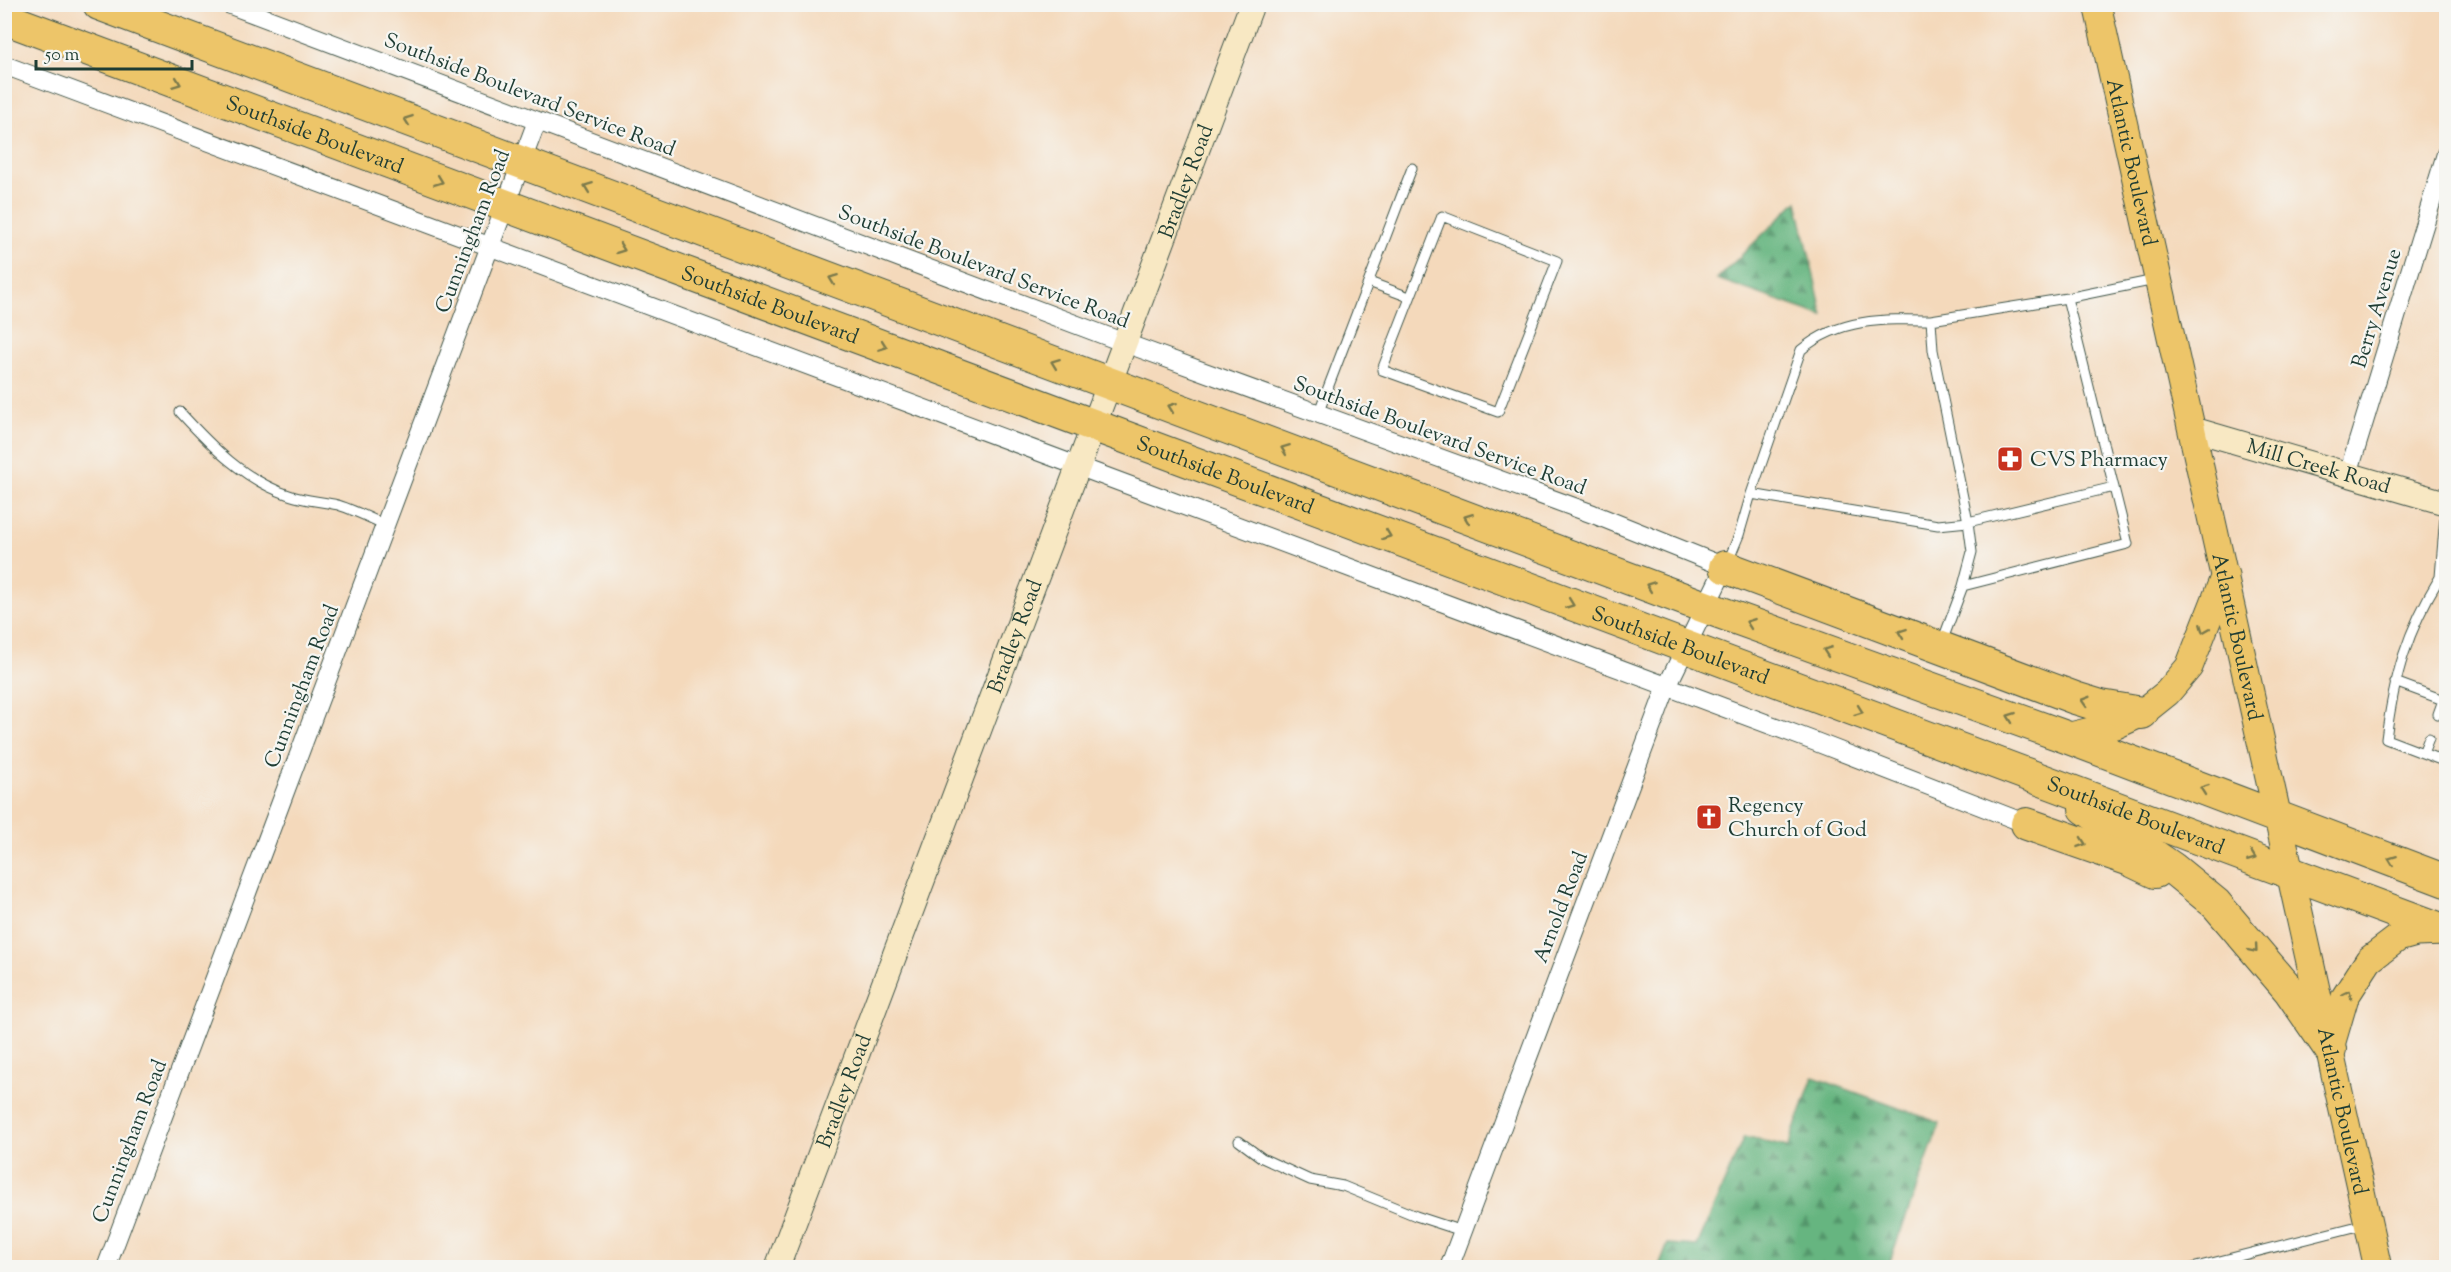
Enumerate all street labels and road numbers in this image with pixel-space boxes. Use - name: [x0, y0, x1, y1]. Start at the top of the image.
- street label: Southside Boulevard Service Road: [379, 26, 680, 165]
- street label: Atlantic Boulevard: [2097, 76, 2163, 249]
- street label: Southside Boulevard: [221, 89, 408, 183]
- street label: Bradley Road: [1152, 120, 1222, 243]
- street label: Cunningham Road: [429, 145, 519, 318]
- street label: Southside Boulevard Service Road: [833, 198, 1134, 337]
- street label: Berry Avenue: [2345, 245, 2410, 372]
- street label: Southside Boulevard: [676, 259, 863, 353]
- street label: Southside Boulevard Service Road: [1288, 370, 1590, 504]
- street label: Southside Boulevard: [1132, 430, 1318, 524]
- street label: Mill Creek Road: [2243, 433, 2394, 503]
- street label: Atlantic Boulevard: [2202, 550, 2269, 724]
- street label: Bradley Road: [981, 575, 1051, 698]
- street label: Cunningham Road: [258, 600, 348, 773]
- street label: Southside Boulevard: [1587, 600, 1773, 694]
- street label: Southside Boulevard: [2042, 770, 2229, 864]
- street label: Arnold Road: [1527, 847, 1597, 968]
- street label: Atlantic Boulevard: [2308, 1025, 2374, 1198]
- street label: Bradley Road: [810, 1030, 880, 1153]
- street label: Cunningham Road: [86, 1055, 176, 1228]

